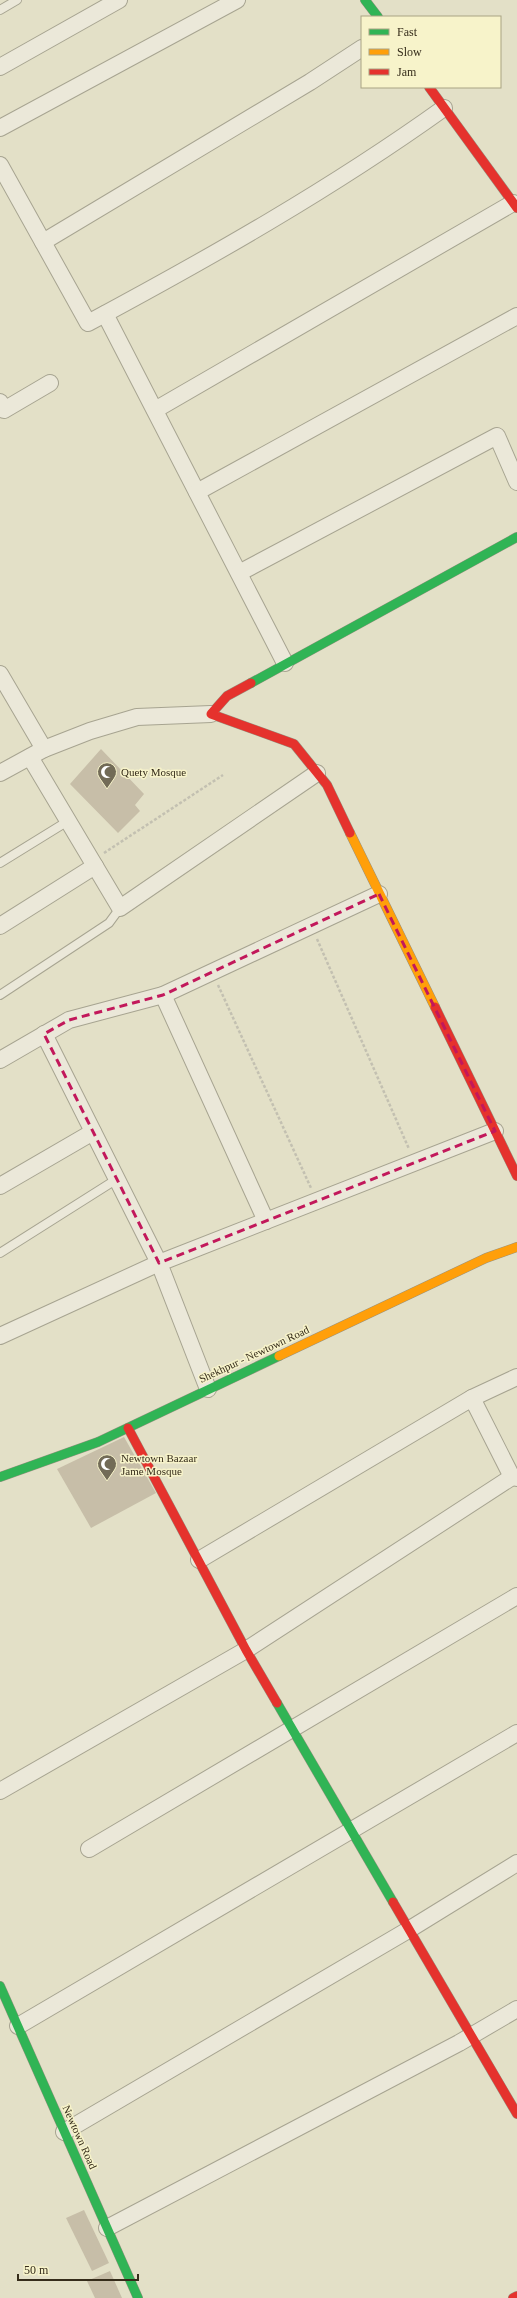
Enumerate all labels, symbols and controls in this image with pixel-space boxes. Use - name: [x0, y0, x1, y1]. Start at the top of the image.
- legend: [361, 16, 501, 88]
- text: Fast: [397, 25, 418, 39]
- text: Slow: [397, 45, 422, 59]
- text: Jam: [397, 65, 417, 79]
- mosque icon: Quety Mosque: [96, 761, 118, 789]
- place label: Quety Mosque: [121, 766, 186, 778]
- street label: Shekhpur - Newtown Road: [197, 1323, 311, 1385]
- place label: Newtown Bazaar Jame Mosque: [121, 1452, 197, 1477]
- mosque icon: Newtown Bazaar Jame Mosque: [96, 1453, 118, 1481]
- street label: Newtown Road: [61, 2103, 100, 2171]
- scale bar: [18, 2256, 138, 2282]
- text: 50 m: [24, 2263, 49, 2277]

